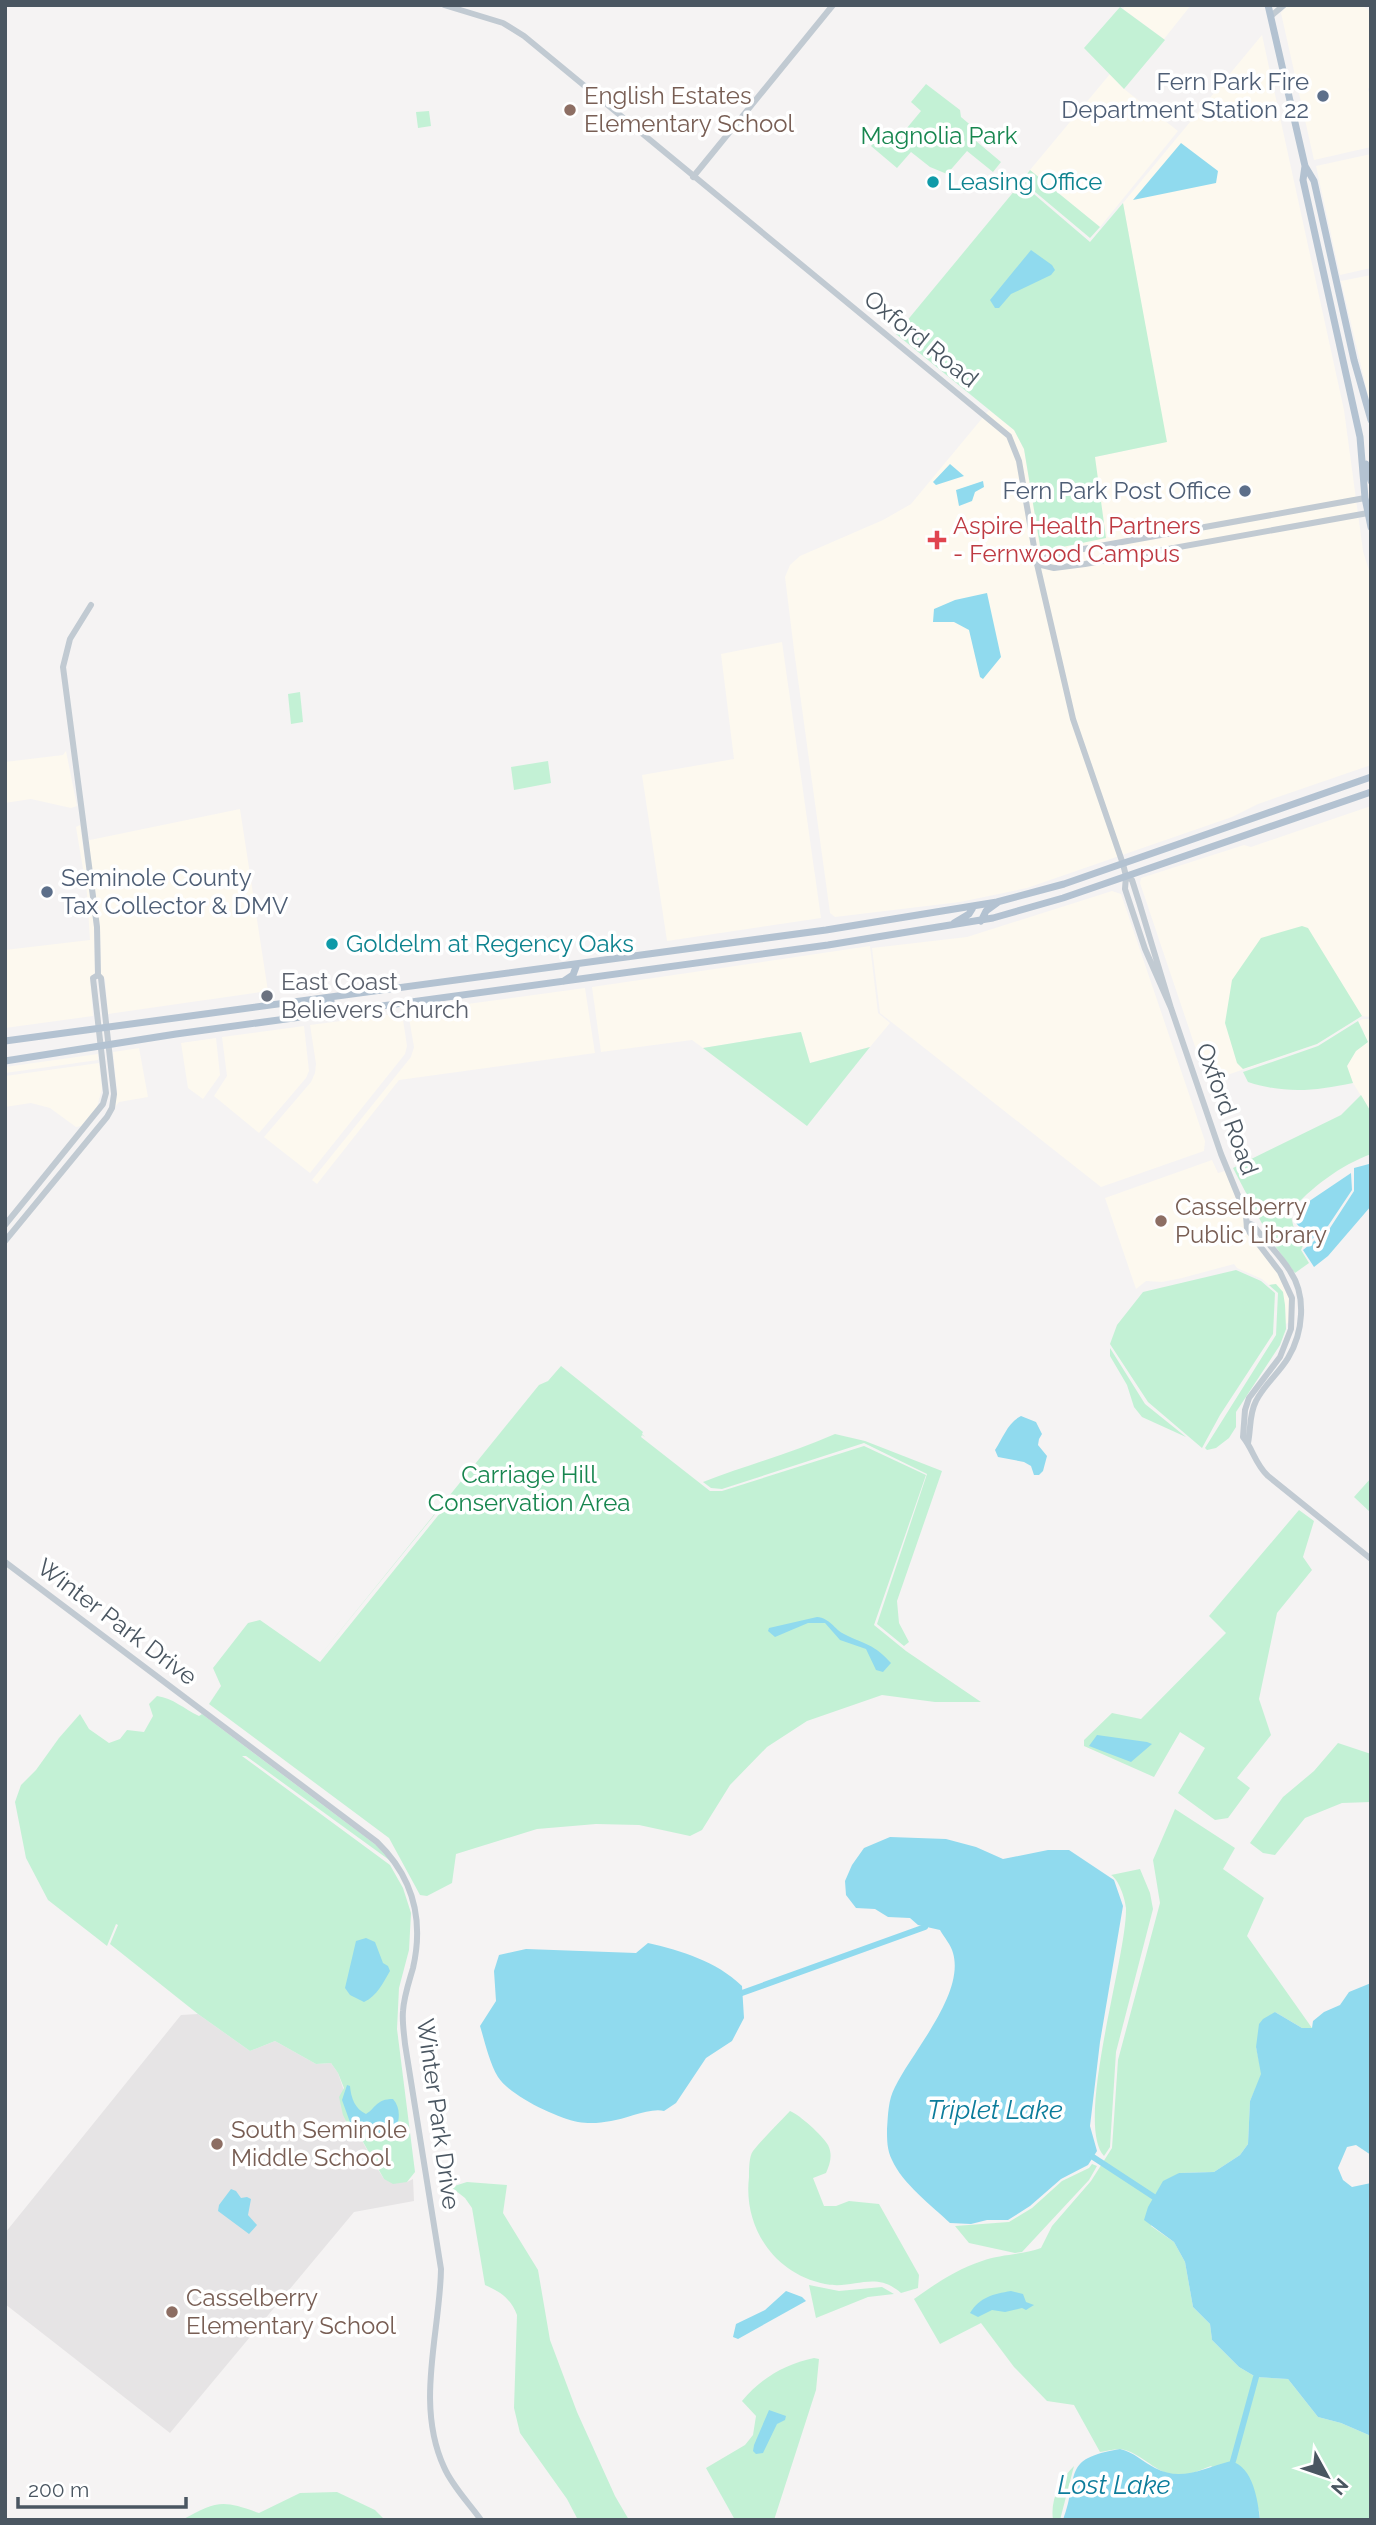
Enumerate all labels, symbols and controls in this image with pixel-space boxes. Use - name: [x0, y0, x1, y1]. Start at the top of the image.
- place label: Fern Park Fire Department Station 22: [1061, 67, 1309, 124]
- place label: English Estates Elementary School: [584, 81, 795, 138]
- marker: Fern Park Fire Department Station 22: [1315, 88, 1331, 104]
- marker: English Estates Elementary School: [562, 102, 578, 118]
- park label: Magnolia Park: [860, 121, 1018, 150]
- place label: Leasing Office: [947, 167, 1102, 196]
- marker: Leasing Office: [925, 174, 941, 190]
- street label: Oxford Road: [858, 284, 984, 393]
- place label: Fern Park Post Office: [1002, 476, 1231, 505]
- marker: Fern Park Post Office: [1237, 483, 1253, 499]
- place label: Aspire Health Partners - Fernwood Campus: [953, 511, 1201, 568]
- marker: Aspire Health Partners - Fernwood Campus: [927, 530, 947, 550]
- place label: Seminole County Tax Collector & DMV: [61, 863, 288, 920]
- marker: Seminole County Tax Collector & DMV: [39, 884, 55, 900]
- place label: Goldelm at Regency Oaks: [346, 929, 634, 958]
- marker: Goldelm at Regency Oaks: [324, 936, 340, 952]
- place label: East Coast Believers Church: [281, 967, 469, 1024]
- marker: East Coast Believers Church: [259, 988, 275, 1004]
- street label: Oxford Road: [1190, 1039, 1265, 1179]
- place label: Casselberry Public Library: [1175, 1192, 1327, 1249]
- marker: Casselberry Public Library: [1153, 1213, 1169, 1229]
- park label: Carriage Hill Conservation Area: [428, 1460, 630, 1517]
- street label: Winter Park Drive: [32, 1552, 203, 1691]
- street label: Winter Park Drive: [411, 2017, 466, 2211]
- water label: Triplet Lake: [927, 2095, 1063, 2125]
- place label: South Seminole Middle School: [231, 2115, 407, 2172]
- marker: South Seminole Middle School: [209, 2136, 225, 2152]
- place label: Casselberry Elementary School: [186, 2283, 397, 2340]
- marker: Casselberry Elementary School: [164, 2304, 180, 2320]
- north arrow: [1292, 2441, 1362, 2511]
- scale bar: [18, 2466, 186, 2510]
- water label: Lost Lake: [1058, 2470, 1171, 2500]
- text: N: [1327, 2474, 1353, 2500]
- text: 200 m: [28, 2477, 89, 2502]

